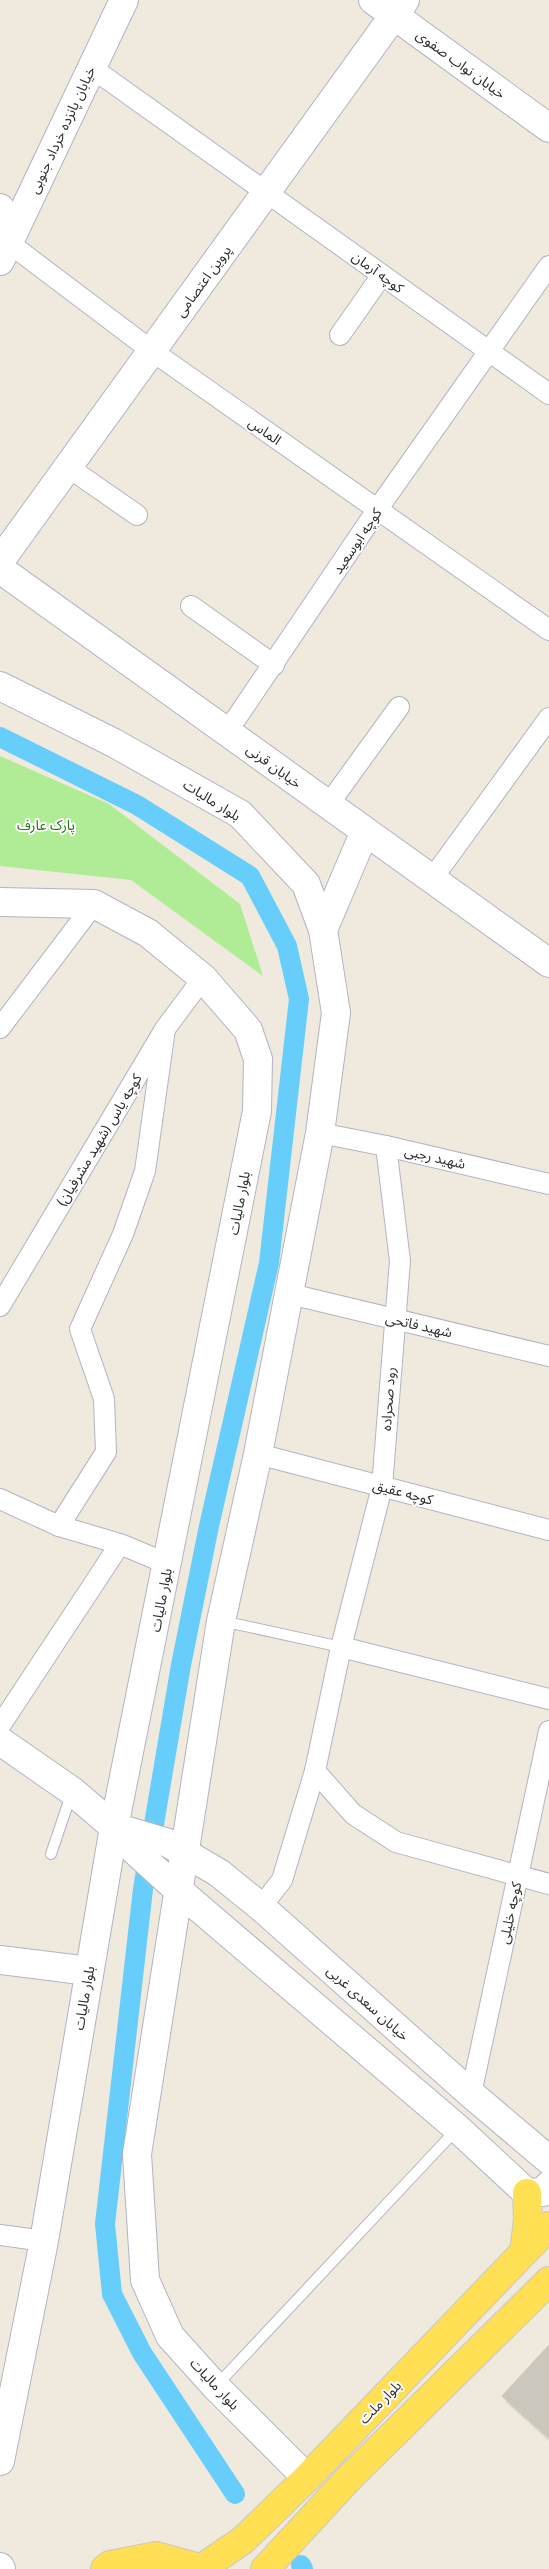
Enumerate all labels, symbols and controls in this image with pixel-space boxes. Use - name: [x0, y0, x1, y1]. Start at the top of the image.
- street label: خیابان نواب صفوی: [413, 26, 509, 102]
- street label: خیابان پانزده خرداد جنوبی: [25, 64, 100, 197]
- street label: پروین اعتصامی: [172, 242, 236, 321]
- street label: کوچه آرمان: [348, 248, 407, 298]
- street label: الماس: [245, 414, 284, 449]
- street label: کوچه ابوسعید: [329, 505, 387, 578]
- street label: خیابان قرنی: [243, 741, 305, 792]
- street label: بلوار مالیات: [180, 776, 244, 825]
- park label: پارک عارف: [17, 817, 75, 835]
- street label: کوچه یاس (شهید مشرفیان): [53, 1071, 147, 1210]
- street label: شهید رجبی: [403, 1142, 467, 1173]
- street label: بلوار مالیات: [225, 1169, 254, 1236]
- street label: شهید فاتحی: [384, 1310, 454, 1341]
- street label: رود صحراده: [378, 1367, 399, 1432]
- street label: کوچه عقیق: [371, 1476, 435, 1510]
- street label: بلوار مالیات: [147, 1566, 176, 1633]
- street label: کوچه خلیلی: [496, 1880, 526, 1946]
- street label: خیابان سعدی غربی: [323, 1962, 412, 2045]
- street label: بلوار مالیات: [71, 1965, 99, 2031]
- street label: بلوار مالیات: [186, 2355, 243, 2414]
- street label: بلوار ملت: [356, 2377, 405, 2427]

